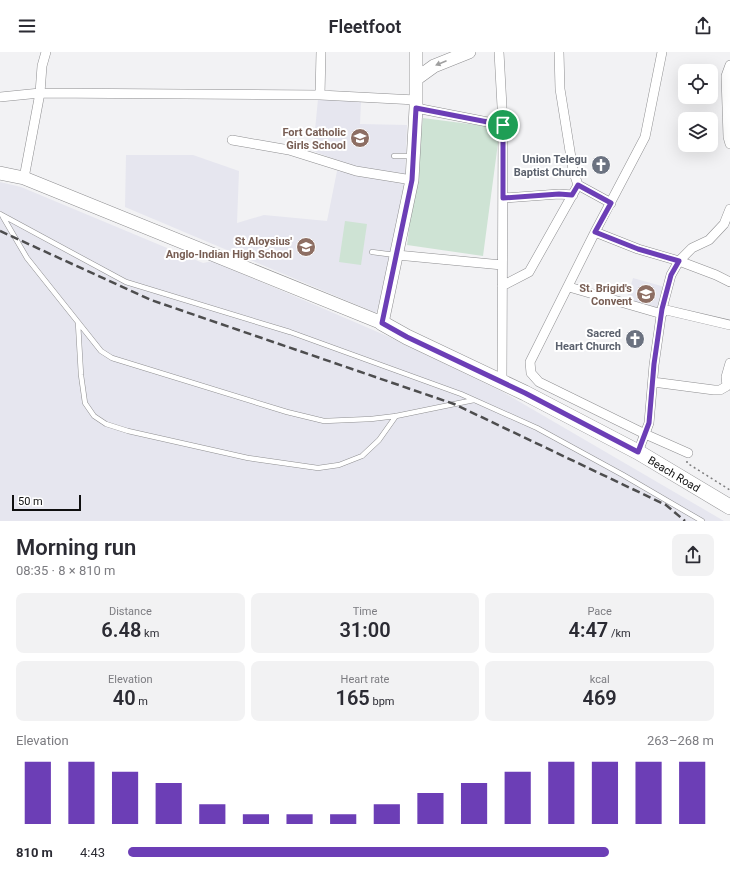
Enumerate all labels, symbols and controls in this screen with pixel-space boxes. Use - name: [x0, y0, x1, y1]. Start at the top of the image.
- icon: menu: [16, 15, 38, 37]
- icon: share: [692, 15, 714, 37]
- text: Fleetfoot: [329, 16, 401, 37]
- one-way arrow: [436, 60, 447, 66]
- map controls: [678, 64, 718, 152]
- button: locate: [678, 64, 718, 104]
- pin: [486, 108, 520, 142]
- button: layers: [678, 112, 718, 152]
- icon: arrive: [492, 114, 514, 136]
- place label: Fort Catholic Girls School: [282, 126, 346, 152]
- school or university icon: Fort Catholic Girls School: [349, 127, 371, 149]
- place label: Union Telegu Baptist Church: [514, 153, 587, 179]
- church icon: Union Telegu Baptist Church: [590, 154, 612, 176]
- place label: St Aloysius' Anglo-Indian High School: [166, 235, 292, 261]
- school or university icon: St Aloysius' Anglo-Indian High School: [295, 236, 317, 258]
- place label: St. Brigid's Convent: [579, 282, 632, 308]
- school or university icon: St. Brigid's Convent: [635, 283, 657, 305]
- place label: Sacred Heart Church: [555, 327, 621, 353]
- church icon: Sacred Heart Church: [624, 328, 646, 350]
- street label: Beach Road: [645, 454, 702, 495]
- scale bar: [12, 493, 81, 512]
- text: 50 m: [18, 495, 43, 508]
- button: share: [672, 534, 714, 576]
- text: Morning run: [16, 535, 136, 560]
- text: 08:35 · 8 × 810 m: [16, 563, 115, 578]
- text: Distance: [109, 605, 152, 618]
- text: Time: [353, 605, 377, 618]
- text: Pace: [587, 605, 612, 618]
- text: 6.48: [101, 618, 141, 642]
- text: 31:00: [339, 618, 391, 642]
- text: 4:47: [569, 618, 608, 642]
- text: km: [141, 627, 159, 640]
- text: /km: [608, 627, 631, 640]
- text: Elevation: [108, 673, 153, 686]
- text: Heart rate: [341, 673, 389, 686]
- text: kcal: [590, 673, 610, 686]
- text: 40: [113, 686, 136, 710]
- text: 165: [335, 686, 370, 710]
- text: 469: [583, 686, 617, 710]
- text: m: [136, 695, 148, 708]
- text: bpm: [370, 695, 395, 708]
- text: Elevation: [16, 733, 69, 748]
- text: 263–268 m: [647, 733, 714, 748]
- text: 810 m: [16, 845, 53, 860]
- text: 4:43: [80, 845, 105, 860]

